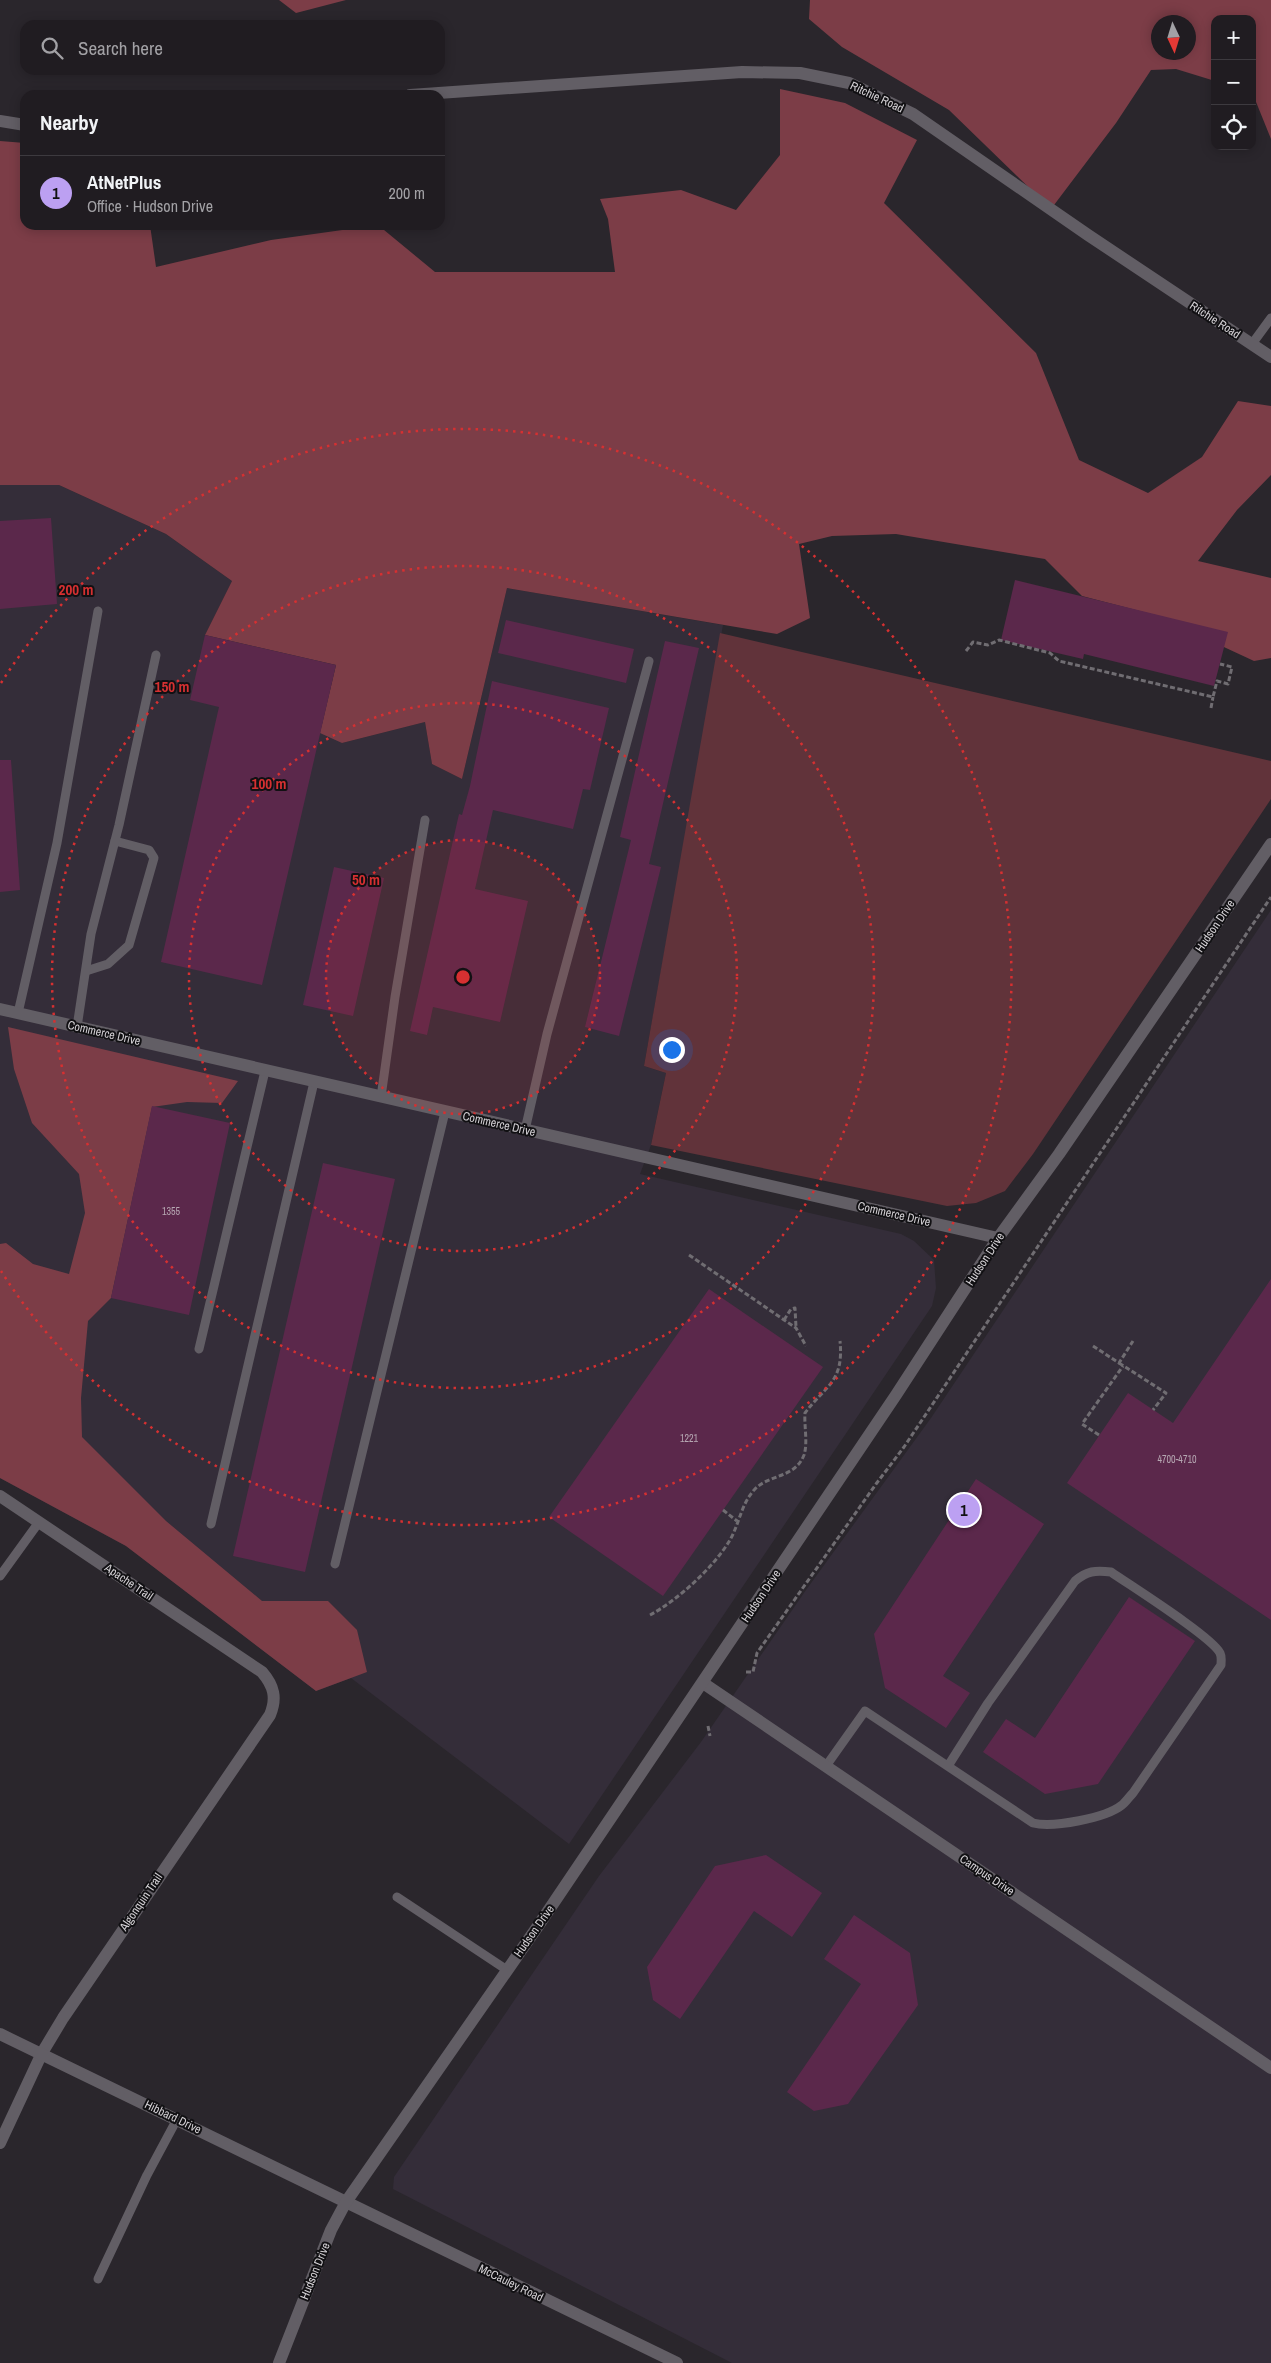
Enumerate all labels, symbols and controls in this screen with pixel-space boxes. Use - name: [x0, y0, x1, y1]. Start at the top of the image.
- north arrow: [1151, 15, 1196, 60]
- map controls: [1211, 15, 1256, 150]
- button: +: [1211, 15, 1256, 60]
- search box: [20, 20, 445, 75]
- icon: search: [38, 34, 66, 62]
- text: Search here: [78, 35, 163, 61]
- button: −: [1211, 60, 1256, 105]
- street label: Ritchie Road: [848, 78, 906, 116]
- button: locate: [1211, 105, 1256, 150]
- text: Nearby: [40, 108, 98, 137]
- text: AtNetPlus: [87, 169, 161, 195]
- text: 1: [52, 182, 60, 204]
- text: 200 m: [389, 182, 425, 204]
- text: Office · Hudson Drive: [87, 195, 213, 217]
- street label: Ritchie Road: [1187, 298, 1243, 342]
- text: 200 m: [59, 579, 93, 600]
- text: 150 m: [155, 676, 189, 697]
- text: 100 m: [252, 773, 286, 794]
- text: 50 m: [352, 869, 380, 890]
- street label: Hudson Drive: [1192, 897, 1238, 955]
- centre of rings: [454, 968, 472, 986]
- street label: Commerce Drive: [66, 1017, 142, 1049]
- your location: [659, 1037, 685, 1063]
- street label: Commerce Drive: [461, 1108, 537, 1140]
- street label: Commerce Drive: [856, 1198, 932, 1230]
- house number: 1355: [162, 1205, 181, 1218]
- street label: Hudson Drive: [962, 1229, 1008, 1289]
- house number: 1221: [680, 1432, 699, 1445]
- house number: 4700-4710: [1157, 1453, 1197, 1466]
- pin: 1: [948, 1491, 980, 1529]
- street label: Apache Trail: [101, 1559, 156, 1604]
- street label: Hudson Drive: [738, 1567, 784, 1625]
- street label: Campus Drive: [956, 1851, 1018, 1899]
- street label: Algonquin Trail: [115, 1870, 166, 1935]
- street label: Hudson Drive: [510, 1902, 558, 1960]
- street label: Hibbard Drive: [142, 2096, 204, 2138]
- street label: Hudson Drive: [296, 2240, 334, 2302]
- street label: McCauley Road: [476, 2260, 546, 2306]

